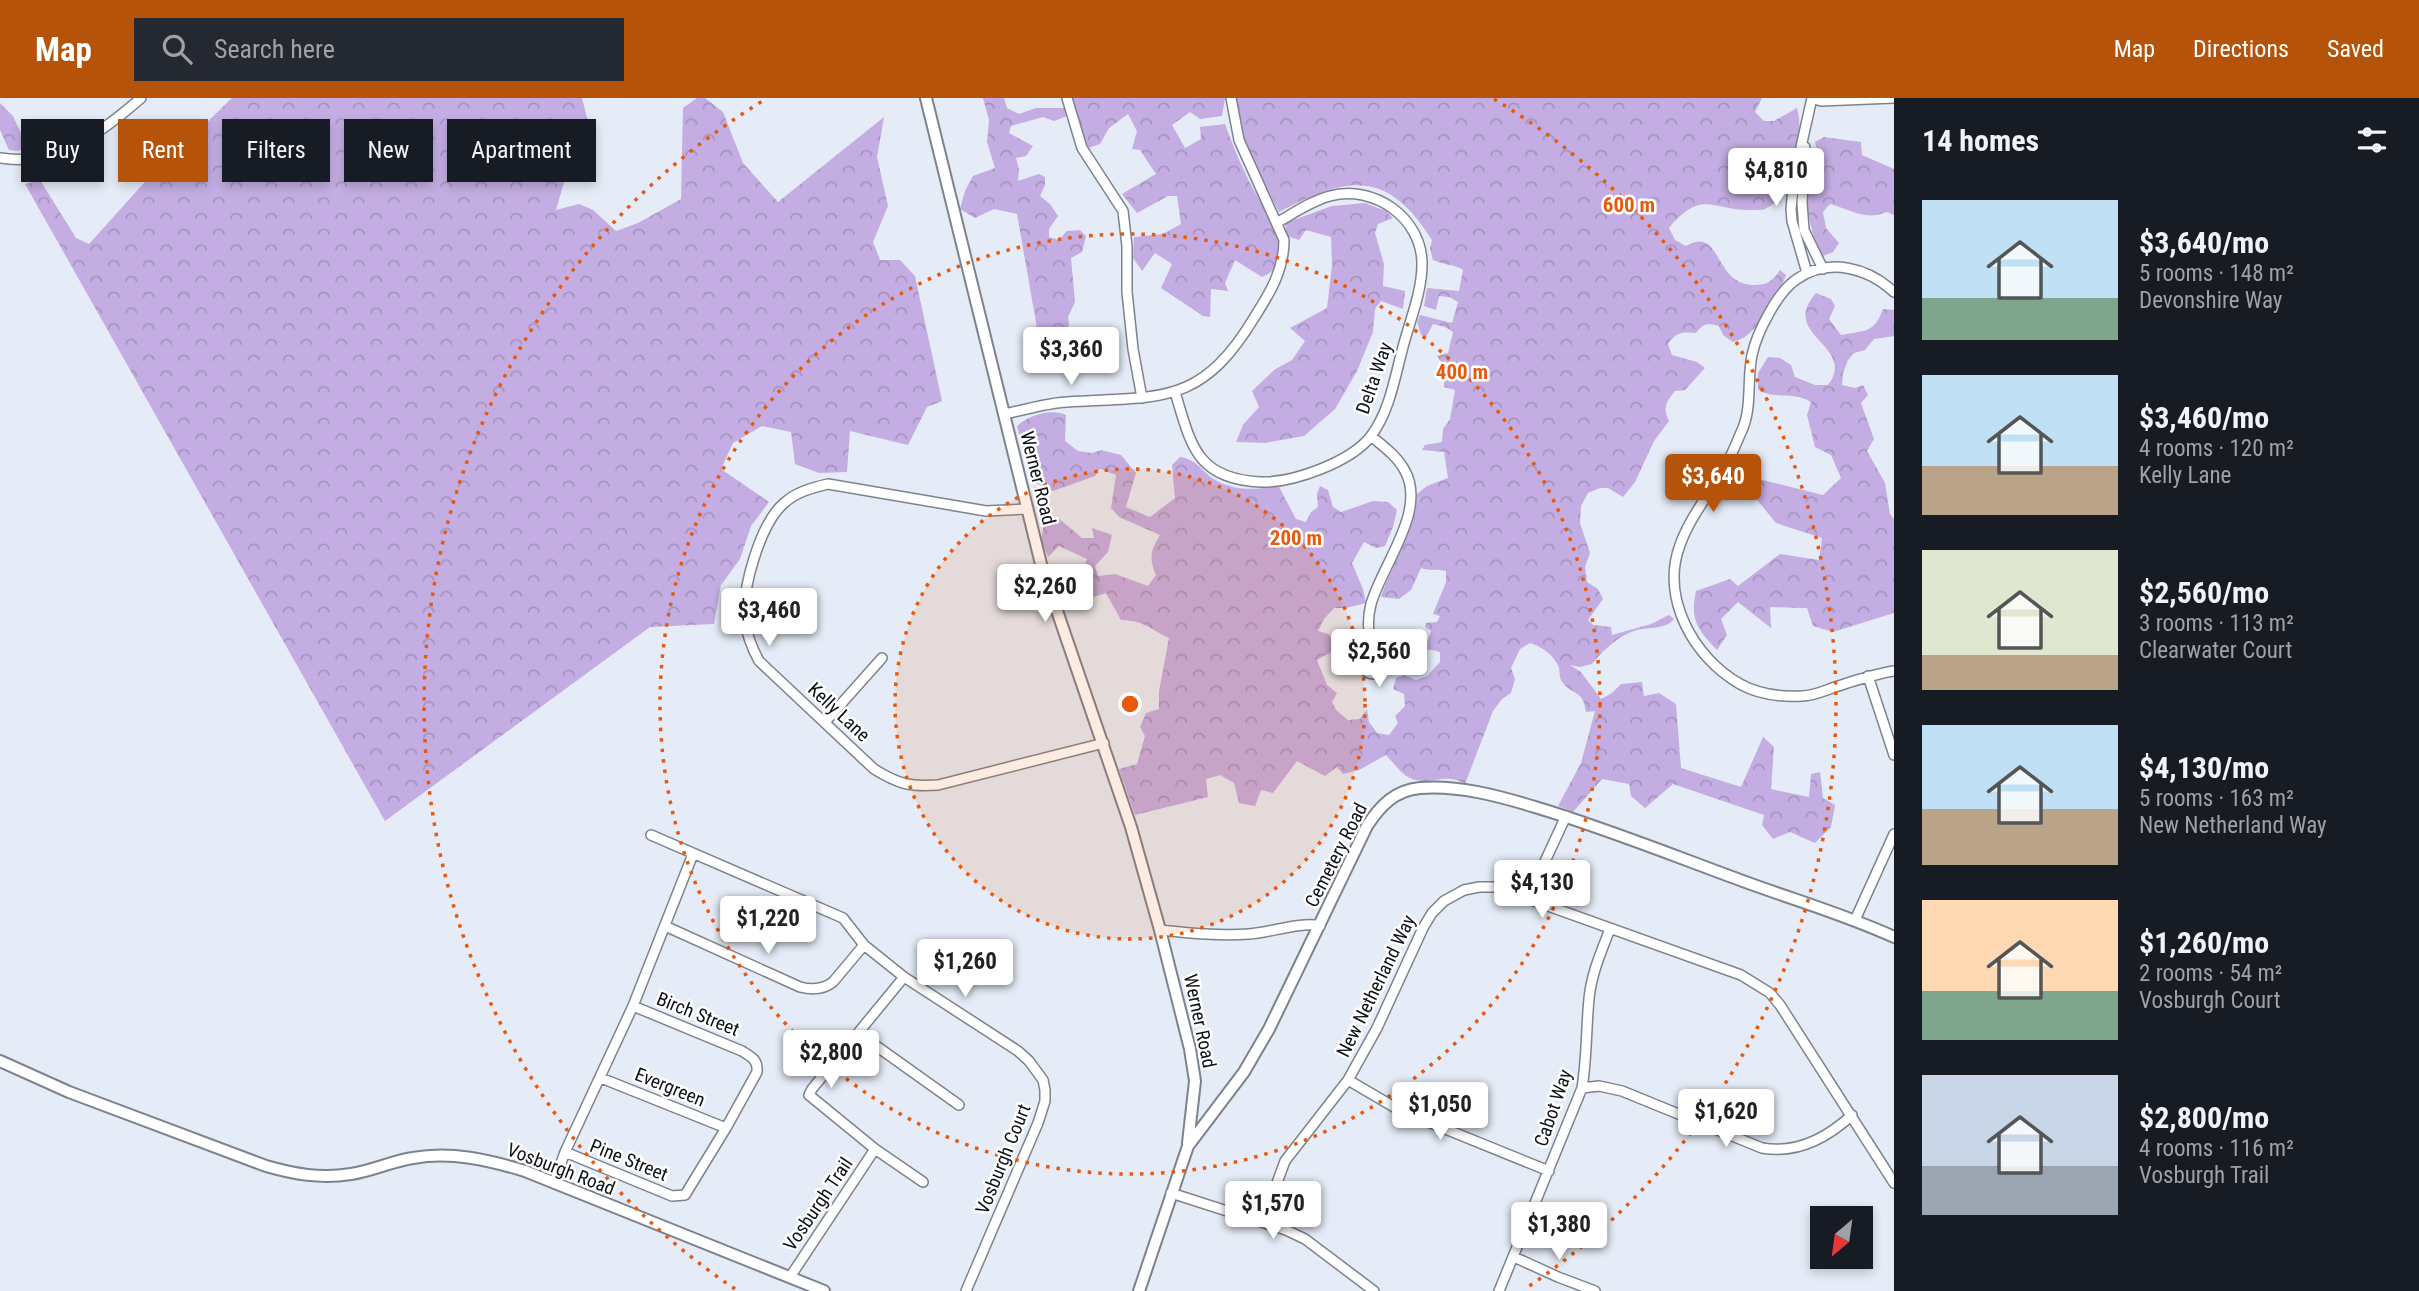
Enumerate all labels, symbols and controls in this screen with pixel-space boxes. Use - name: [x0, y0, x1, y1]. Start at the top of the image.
- search box: [134, 18, 624, 81]
- text: Map: [35, 30, 92, 69]
- icon: search: [158, 30, 196, 68]
- text: Search here: [214, 34, 335, 64]
- text: Map: [2114, 35, 2155, 63]
- text: Directions: [2193, 35, 2289, 63]
- text: Saved: [2327, 35, 2384, 63]
- chip: Buy: [21, 119, 104, 182]
- chip: Rent: [118, 119, 208, 182]
- chip: Filters: [222, 119, 330, 182]
- chip: New: [344, 119, 433, 182]
- chip: Apartment: [447, 119, 596, 182]
- icon: filters: [2353, 121, 2391, 159]
- text: 14 homes: [1922, 123, 2039, 158]
- pin: $4,810: [1719, 148, 1833, 208]
- text: $4,810: [1744, 157, 1808, 184]
- text: 600 m: [1603, 193, 1655, 217]
- text: $3,640/mo: [2139, 225, 2269, 260]
- icon: home: [1978, 228, 2062, 312]
- text: 5 rooms · 148 m²: [2139, 260, 2294, 287]
- text: Devonshire Way: [2139, 287, 2282, 314]
- pin: $3,360: [1014, 328, 1128, 387]
- text: $3,360: [1039, 336, 1103, 363]
- street label: Delta Way: [1351, 339, 1397, 417]
- text: 400 m: [1436, 360, 1488, 384]
- text: $3,460/mo: [2139, 400, 2269, 435]
- icon: home: [1978, 403, 2062, 487]
- street label: Werner Road: [1015, 429, 1061, 527]
- text: 4 rooms · 120 m²: [2139, 435, 2294, 462]
- pin: $3,640: [1656, 454, 1770, 514]
- text: Kelly Lane: [2139, 462, 2231, 489]
- text: $3,640: [1681, 463, 1745, 490]
- text: 200 m: [1270, 526, 1322, 550]
- pin: $2,260: [988, 564, 1102, 624]
- text: $2,260: [1013, 573, 1077, 600]
- text: $2,560/mo: [2139, 575, 2269, 610]
- icon: home: [1978, 578, 2062, 662]
- pin: $3,460: [712, 588, 826, 648]
- text: $3,460: [737, 597, 801, 624]
- text: 3 rooms · 113 m²: [2139, 610, 2294, 637]
- pin: $2,560: [1322, 630, 1436, 689]
- text: Clearwater Court: [2139, 637, 2292, 664]
- text: $2,560: [1347, 638, 1411, 665]
- street label: Kelly Lane: [803, 678, 875, 746]
- centre of rings: [1118, 692, 1142, 716]
- text: $4,130/mo: [2139, 750, 2269, 785]
- icon: home: [1978, 753, 2062, 837]
- text: 5 rooms · 163 m²: [2139, 785, 2294, 812]
- street label: Cemetery Road: [1300, 799, 1372, 911]
- text: New Netherland Way: [2139, 812, 2327, 839]
- pin: $4,130: [1485, 860, 1599, 920]
- text: $4,130: [1510, 869, 1574, 896]
- pin: $1,220: [711, 896, 825, 956]
- text: $1,220: [736, 905, 800, 932]
- street label: New Netherland Way: [1332, 911, 1420, 1061]
- text: $1,260/mo: [2139, 925, 2269, 960]
- icon: home: [1978, 928, 2062, 1012]
- pin: $1,260: [908, 940, 1022, 999]
- text: $1,260: [933, 948, 997, 975]
- text: 2 rooms · 54 m²: [2139, 960, 2282, 987]
- street label: Werner Road: [1179, 972, 1221, 1070]
- street label: Birch Street: [653, 987, 743, 1041]
- text: Vosburgh Court: [2139, 987, 2280, 1014]
- pin: $2,800: [774, 1030, 888, 1090]
- text: $2,800: [799, 1039, 863, 1066]
- street label: Evergreen: [632, 1063, 708, 1111]
- street label: Cabot Way: [1529, 1066, 1577, 1149]
- pin: $1,050: [1383, 1082, 1497, 1142]
- pin: $1,620: [1669, 1090, 1783, 1149]
- text: $1,050: [1408, 1091, 1472, 1118]
- text: $1,620: [1694, 1098, 1758, 1125]
- text: $2,800/mo: [2139, 1100, 2269, 1135]
- street label: Vosburgh Court: [970, 1101, 1036, 1217]
- icon: home: [1978, 1103, 2062, 1187]
- street label: Pine Street: [587, 1134, 671, 1186]
- text: 4 rooms · 116 m²: [2139, 1135, 2294, 1162]
- street label: Vosburgh Road: [504, 1138, 618, 1200]
- street label: Vosburgh Trail: [778, 1153, 858, 1255]
- text: Vosburgh Trail: [2139, 1162, 2269, 1189]
- pin: $1,570: [1216, 1182, 1330, 1241]
- text: $1,570: [1241, 1190, 1305, 1217]
- pin: $1,380: [1502, 1202, 1616, 1262]
- north arrow: [1810, 1206, 1872, 1269]
- map controls: [1810, 1206, 1873, 1269]
- text: $1,380: [1527, 1211, 1591, 1238]

